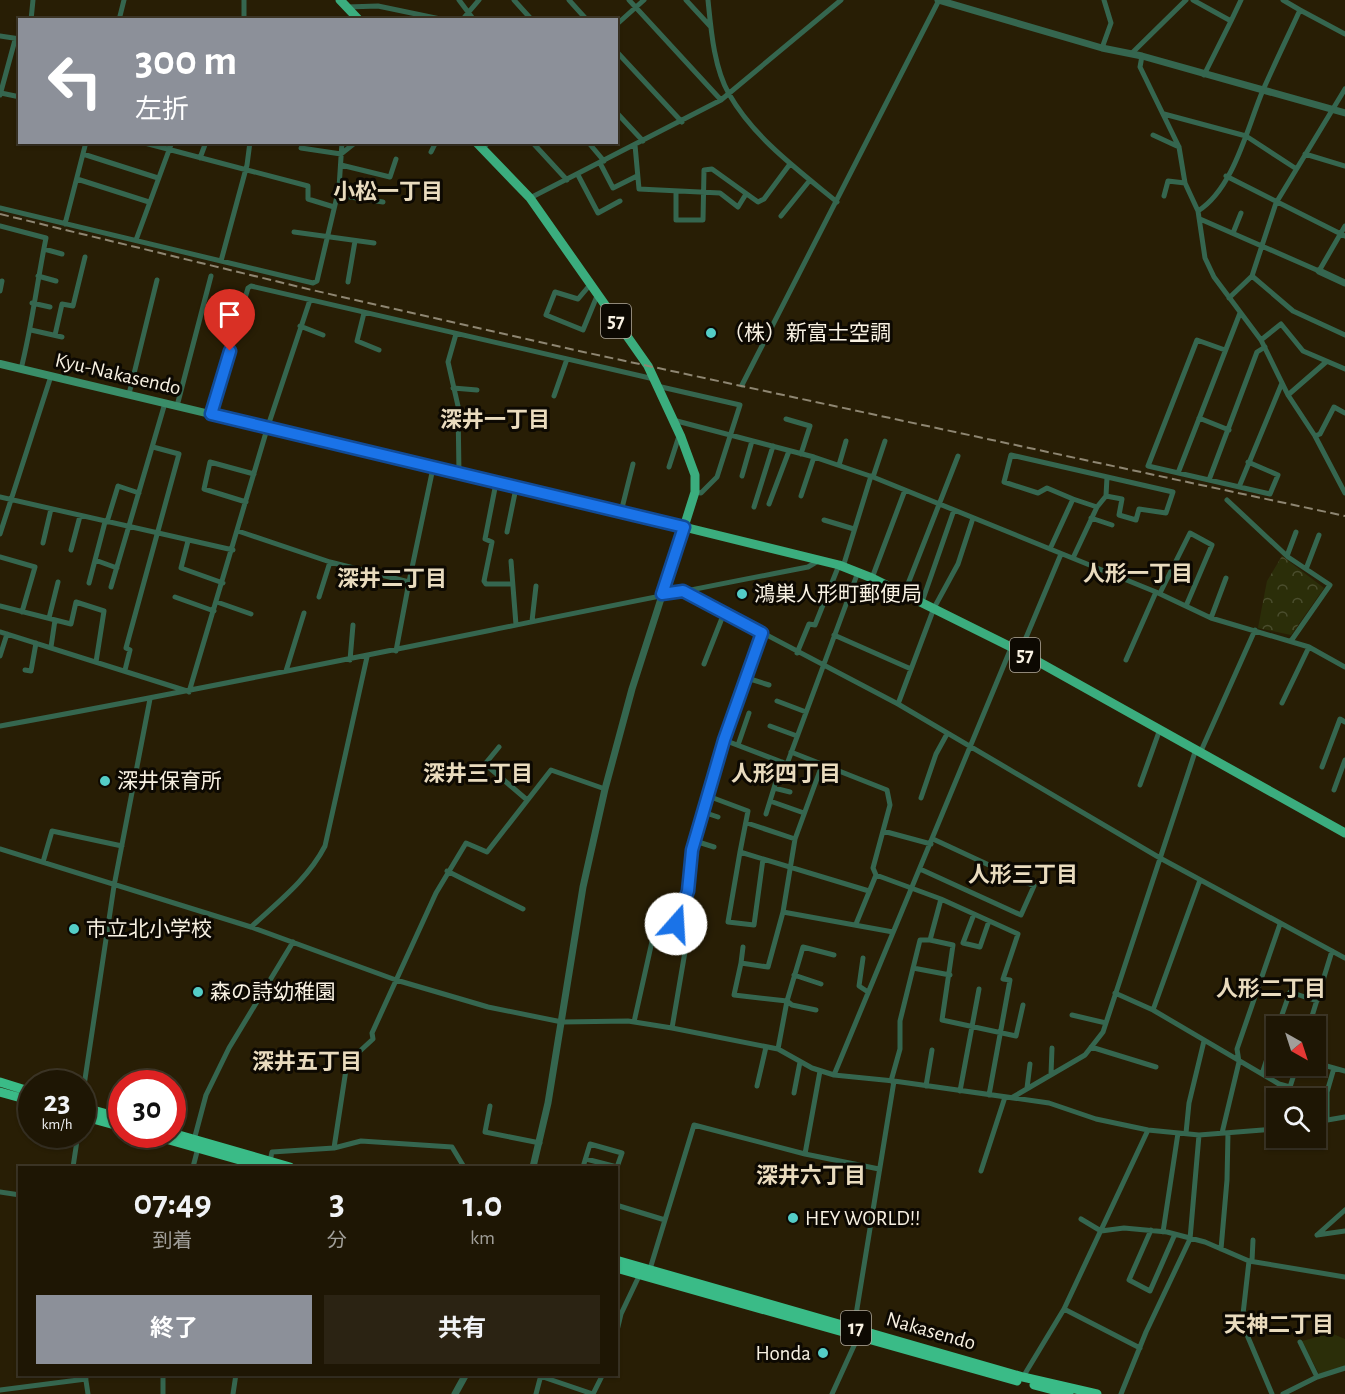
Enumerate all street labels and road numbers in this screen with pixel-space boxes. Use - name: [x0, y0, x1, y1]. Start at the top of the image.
- road number: 57: [601, 304, 631, 338]
- street label: Kyu-Nakasendo: [53, 349, 183, 399]
- road number: 57: [1010, 638, 1040, 672]
- street label: Nakasendo: [884, 1308, 978, 1354]
- road number: 17: [841, 1311, 871, 1345]

